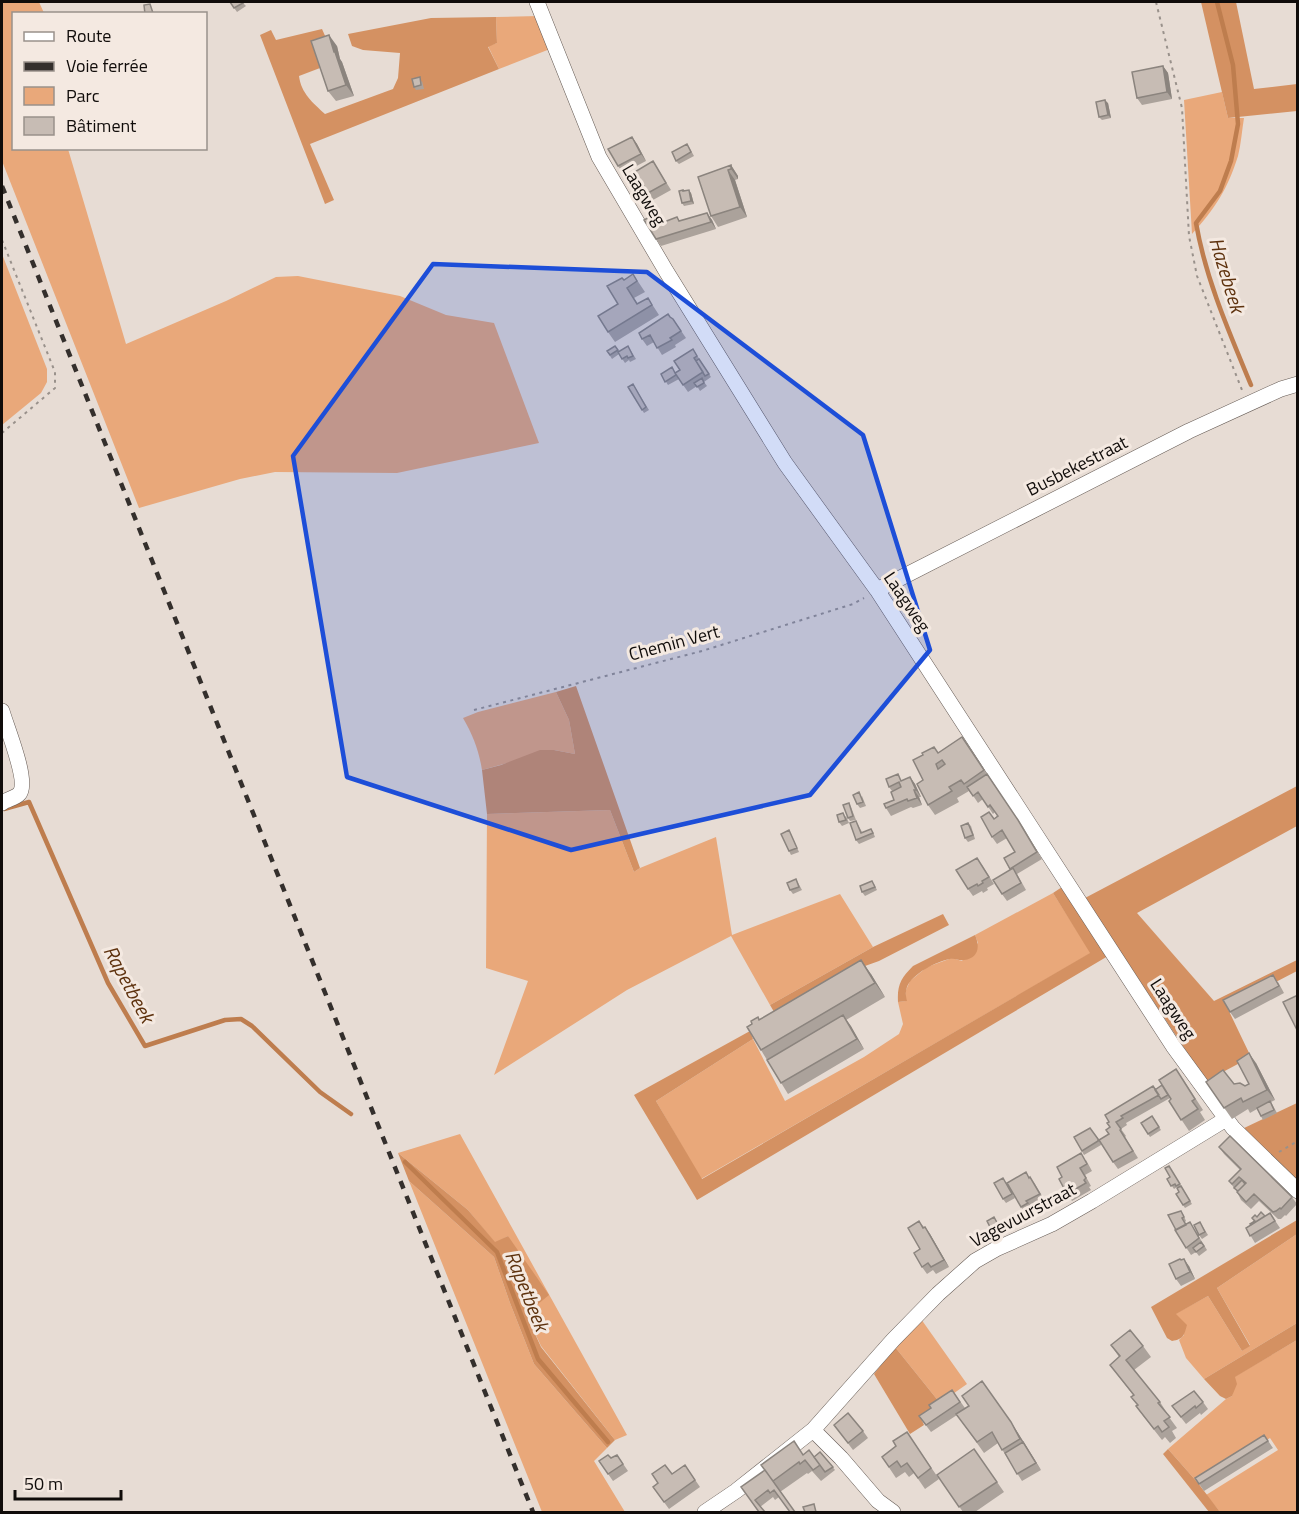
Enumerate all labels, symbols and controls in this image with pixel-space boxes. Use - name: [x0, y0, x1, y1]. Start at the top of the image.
- legend: [12, 12, 207, 150]
- text: Route: [66, 22, 111, 49]
- text: Voie ferrée: [66, 52, 148, 79]
- text: Parc: [66, 82, 100, 109]
- text: Bâtiment: [66, 112, 137, 139]
- street label: Laagweg: [615, 159, 673, 231]
- water label: Hazebeek: [1201, 233, 1254, 318]
- street label: Busbekestraat: [1021, 428, 1133, 503]
- street label: Laagweg: [877, 566, 938, 637]
- street label: Chemin Vert: [626, 617, 723, 668]
- water label: Rapetbeek: [96, 939, 164, 1030]
- street label: Laagweg: [1144, 973, 1203, 1045]
- street label: Vagevuurstraat: [965, 1175, 1081, 1254]
- water label: Rapetbeek: [497, 1246, 558, 1338]
- scale bar: [15, 1463, 122, 1501]
- text: 50 m: [24, 1470, 63, 1497]

